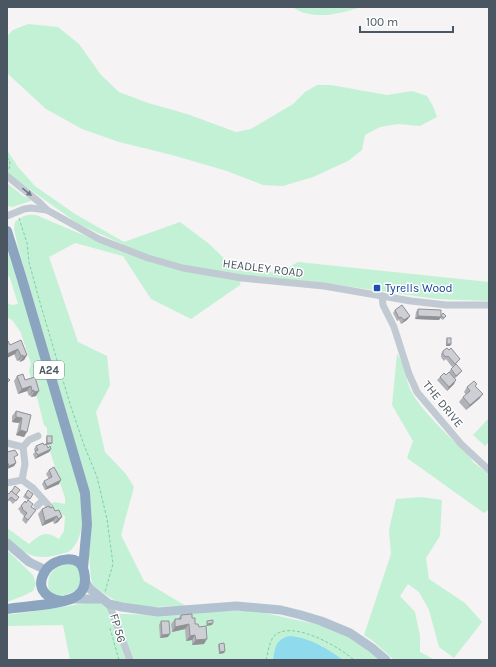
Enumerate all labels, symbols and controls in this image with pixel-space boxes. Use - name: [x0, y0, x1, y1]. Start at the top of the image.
- scale bar: [360, 8, 453, 34]
- text: 100 m: [366, 15, 398, 29]
- one-way arrow: [22, 188, 33, 197]
- street label: HEADLEY ROAD: [222, 256, 304, 280]
- place label: Tyrells Wood: [385, 281, 453, 295]
- marker: Tyrells Wood: [372, 283, 382, 293]
- road number: A24: [34, 361, 64, 379]
- street label: THE DRIVE: [420, 378, 466, 430]
- street label: FP 56: [107, 612, 129, 644]

